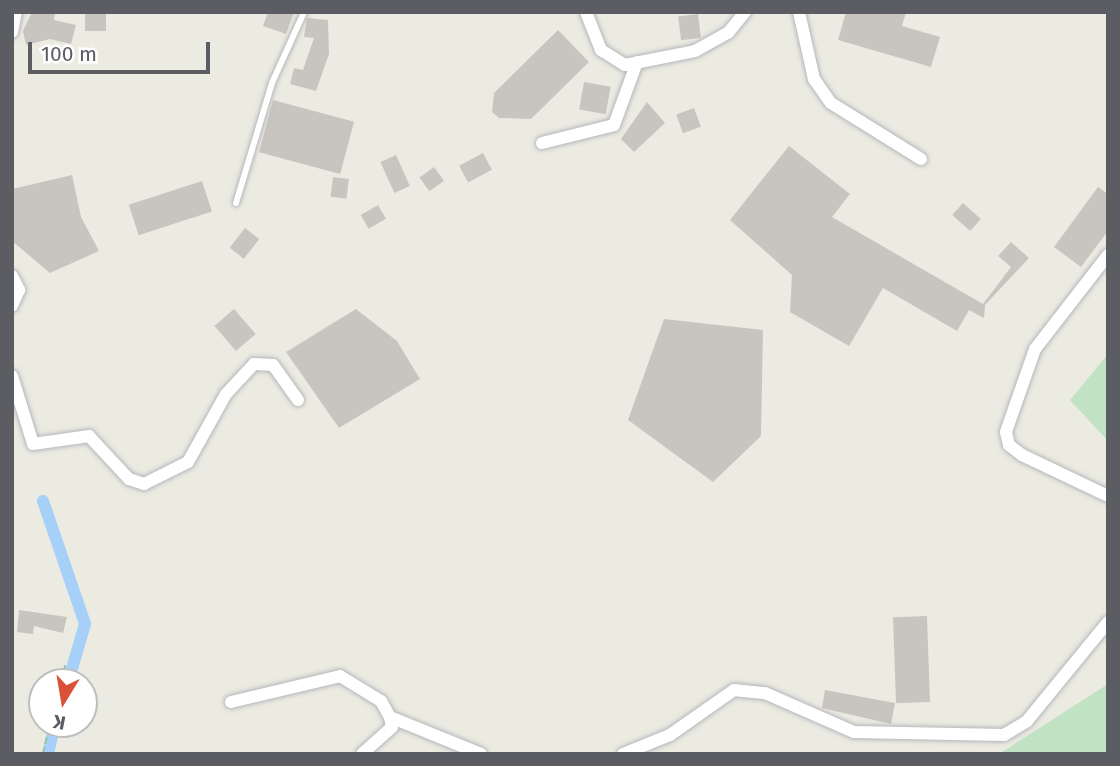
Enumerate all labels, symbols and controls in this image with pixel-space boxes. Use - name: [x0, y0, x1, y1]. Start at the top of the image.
- scale bar: [32, 28, 214, 72]
- text: 100 m: [41, 41, 97, 67]
- north arrow: [28, 668, 98, 738]
- text: K: [51, 710, 67, 735]

